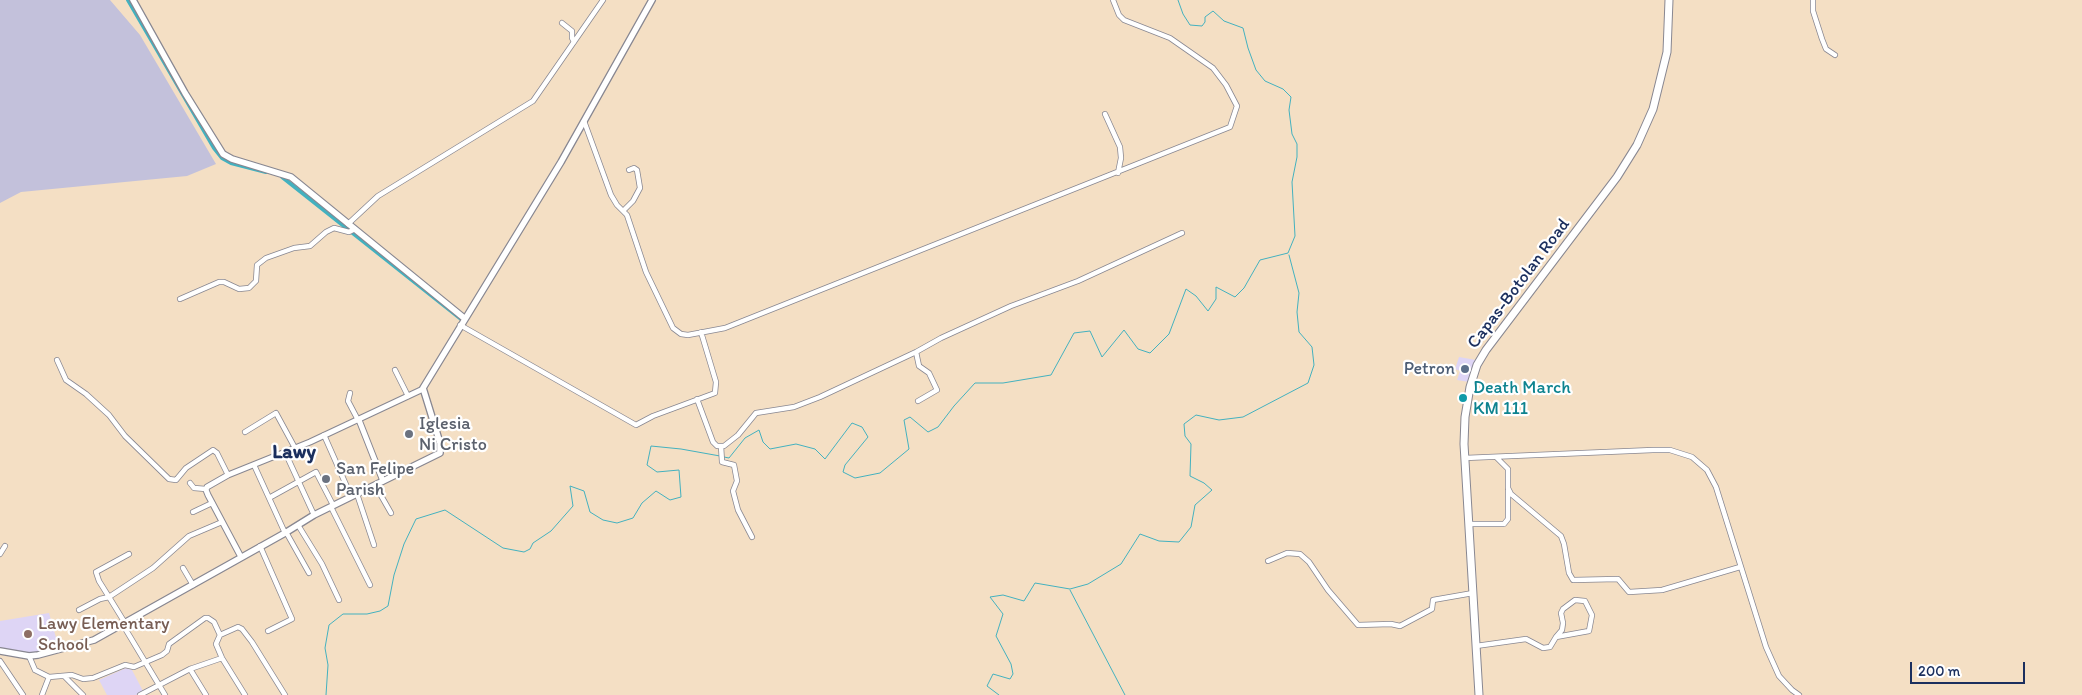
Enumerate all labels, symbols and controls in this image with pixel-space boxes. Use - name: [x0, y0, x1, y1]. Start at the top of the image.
- street label: Capas-Botolan Road: [1463, 215, 1575, 353]
- place label: Petron: [1404, 358, 1455, 380]
- marker: Petron: [1459, 363, 1471, 375]
- place label: Death March KM 111: [1473, 377, 1571, 419]
- marker: Death March KM 111: [1457, 392, 1469, 404]
- place label: Iglesia Ni Cristo: [419, 413, 487, 456]
- marker: Iglesia Ni Cristo: [403, 428, 415, 440]
- district label: Lawy: [272, 441, 316, 465]
- place label: San Felipe Parish: [336, 458, 414, 500]
- marker: San Felipe Parish: [320, 473, 332, 485]
- place label: Lawy Elementary School: [38, 613, 169, 656]
- marker: Lawy Elementary School: [22, 628, 34, 640]
- scale bar: [1912, 652, 2027, 684]
- text: 200 m: [1918, 662, 1960, 680]

